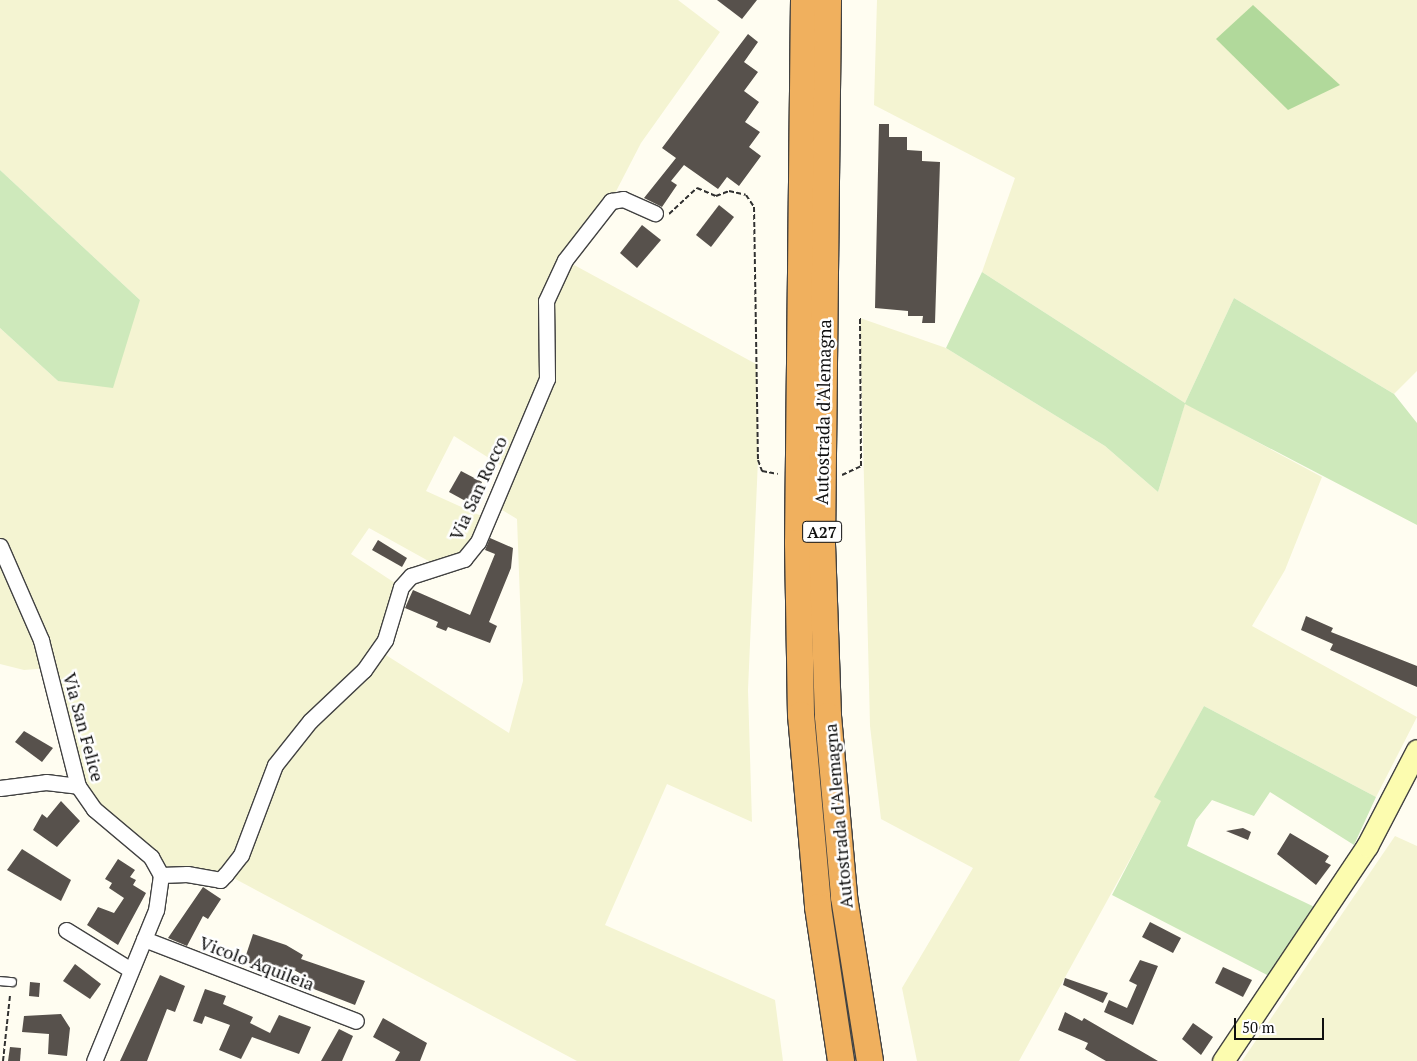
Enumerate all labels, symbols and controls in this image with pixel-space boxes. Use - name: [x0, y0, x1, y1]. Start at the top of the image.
- street label: Autostrada d'Alemagna: [811, 319, 835, 505]
- street label: Via San Rocco: [445, 433, 511, 543]
- road number: A27: [802, 518, 842, 546]
- street label: Via San Felice: [59, 670, 109, 784]
- street label: Autostrada d'Alemagna: [819, 723, 857, 909]
- street label: Vicolo Aquileia: [196, 931, 318, 995]
- scale bar: [1237, 1008, 1327, 1040]
- text: 50 m: [1242, 1017, 1275, 1037]

